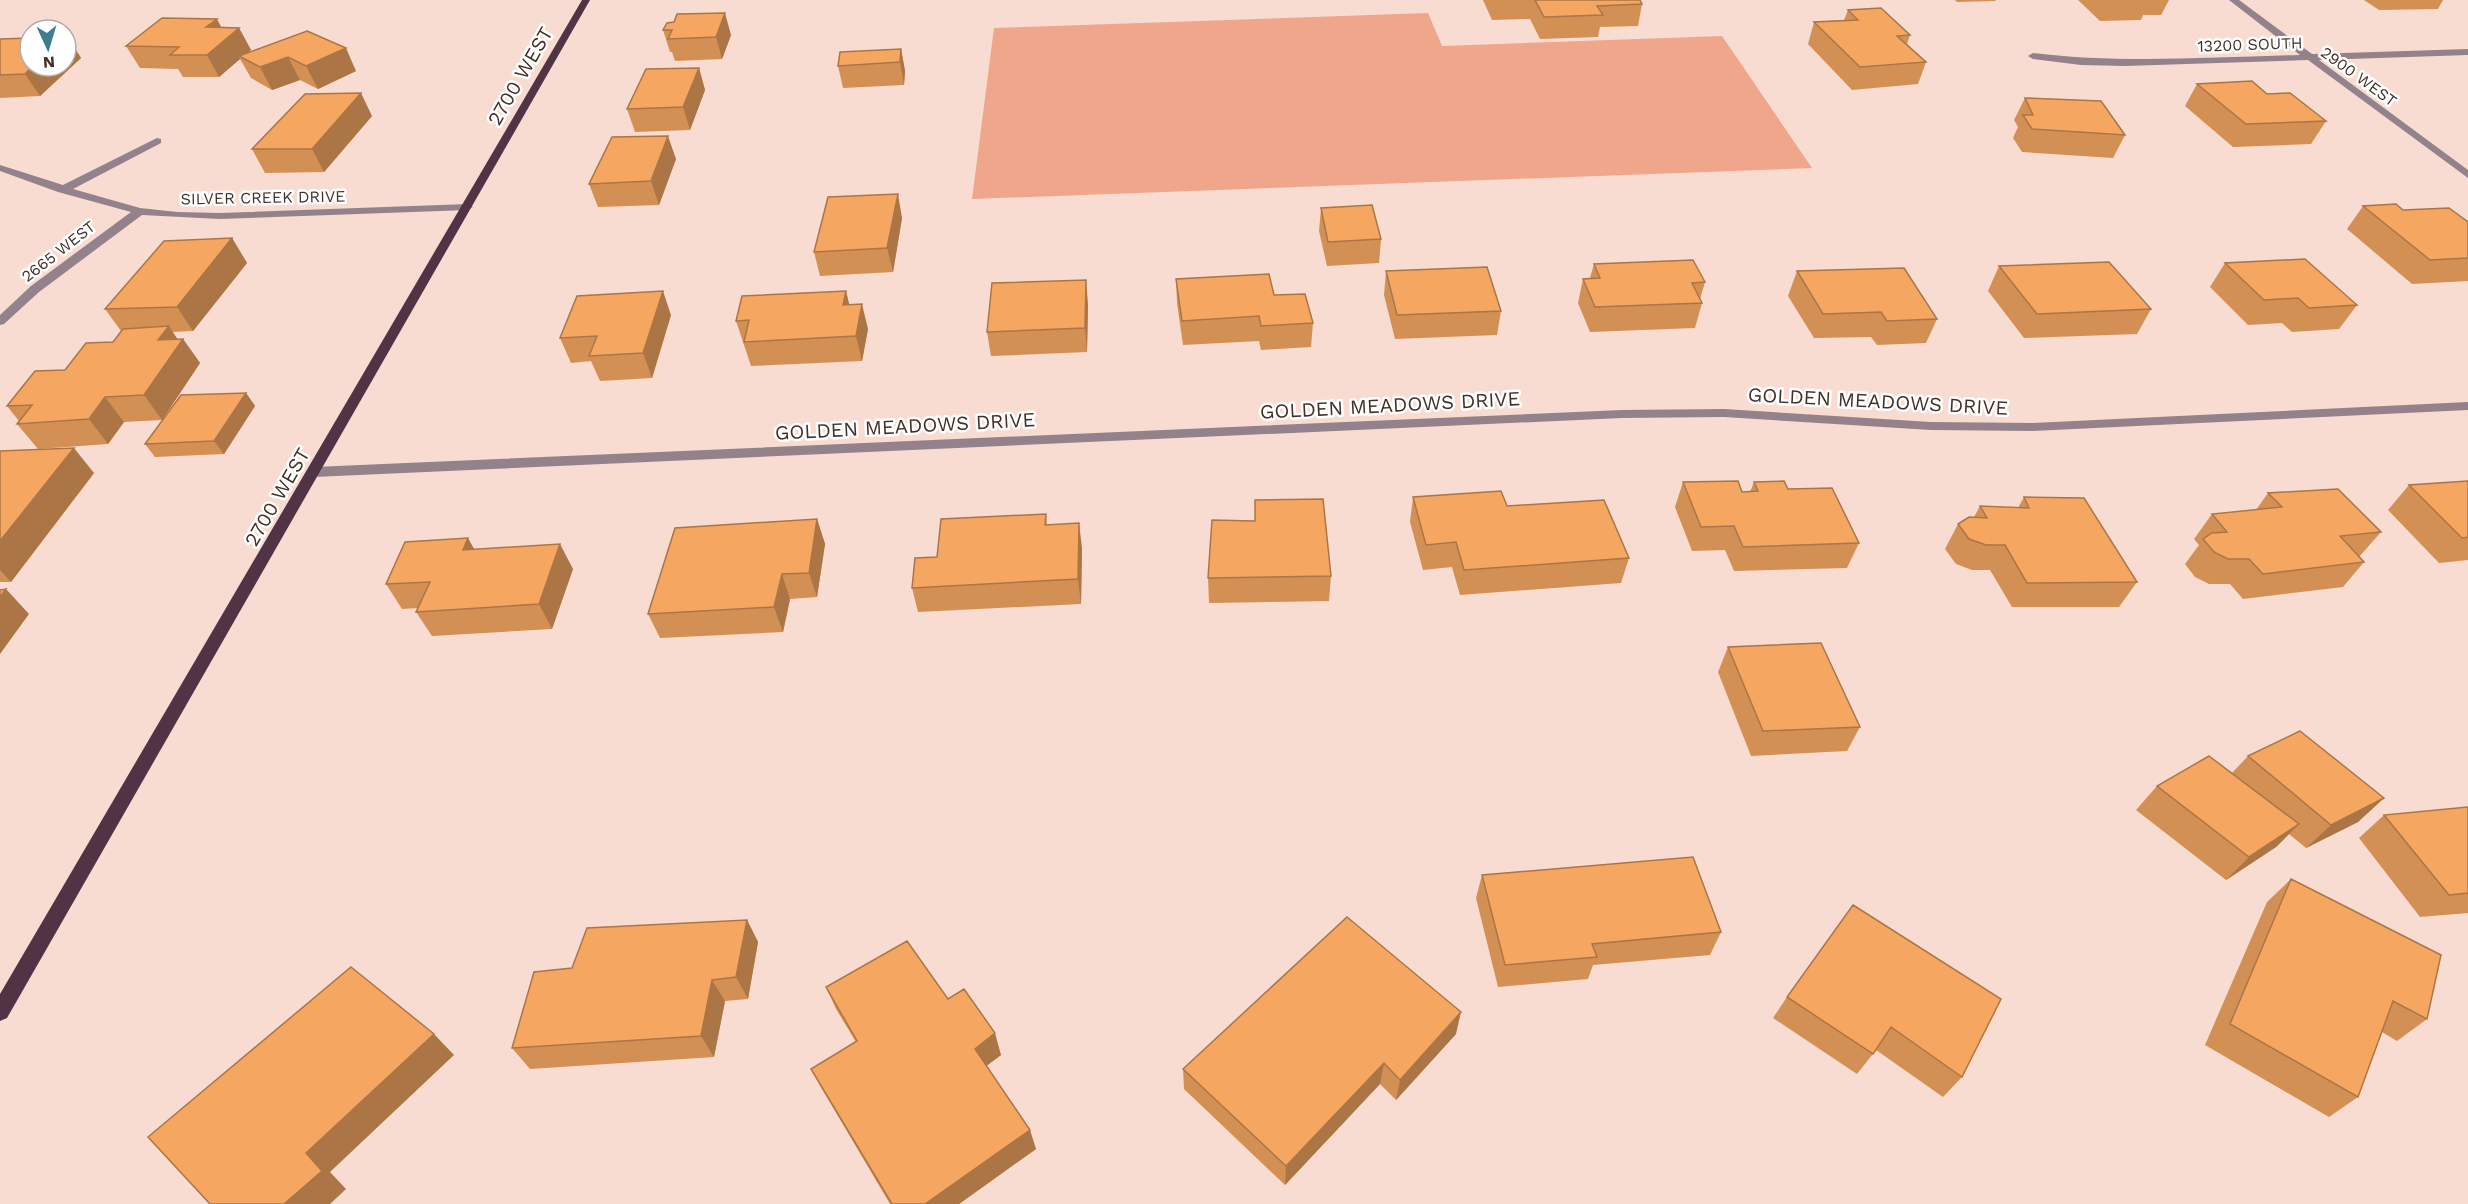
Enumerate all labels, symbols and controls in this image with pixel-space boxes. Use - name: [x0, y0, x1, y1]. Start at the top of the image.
- north arrow: [18, 18, 78, 78]
- street label: 2700 WEST: [482, 23, 558, 129]
- street label: 13200 SOUTH: [2197, 33, 2303, 56]
- street label: 2900 WEST: [2317, 43, 2401, 111]
- text: N: [42, 53, 56, 72]
- street label: SILVER CREEK DRIVE: [180, 187, 346, 208]
- street label: 2665 WEST: [18, 217, 99, 286]
- street label: GOLDEN MEADOWS DRIVE: [1747, 382, 2009, 420]
- street label: GOLDEN MEADOWS DRIVE: [1259, 386, 1521, 424]
- street label: GOLDEN MEADOWS DRIVE: [774, 407, 1036, 445]
- street label: 2700 WEST: [239, 444, 315, 550]

